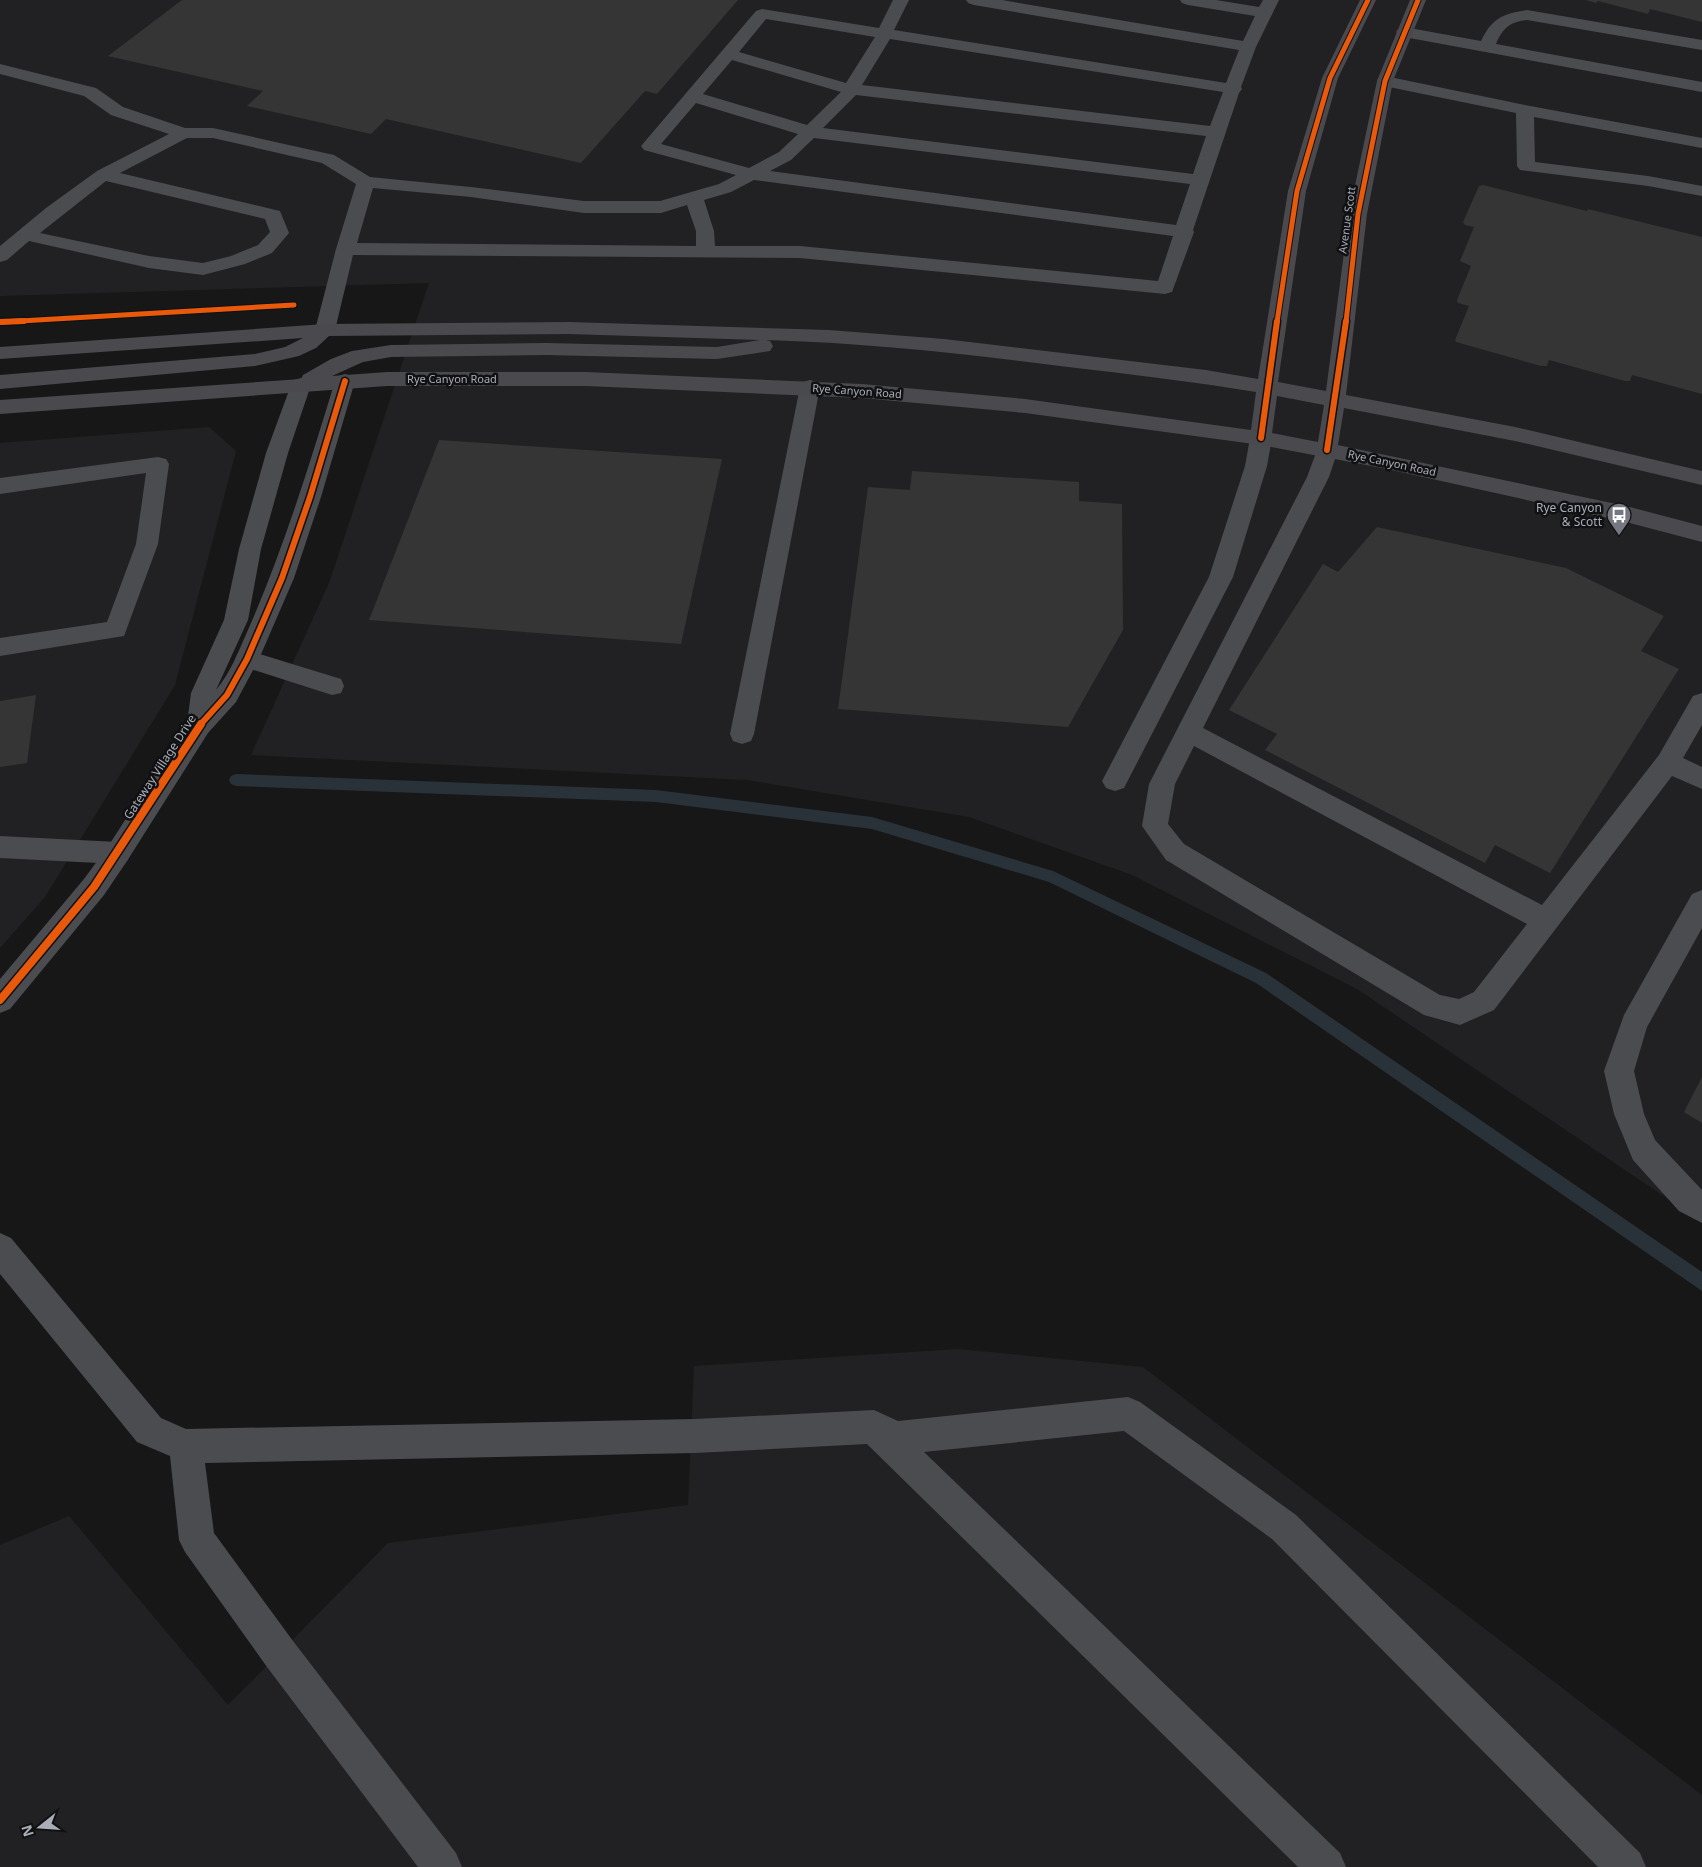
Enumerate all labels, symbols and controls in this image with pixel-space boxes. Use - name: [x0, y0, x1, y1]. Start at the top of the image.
- street label: Avenue Scott: [1334, 185, 1359, 254]
- street label: Rye Canyon Road: [407, 371, 497, 386]
- street label: Rye Canyon Road: [812, 380, 902, 401]
- street label: Rye Canyon Road: [1347, 446, 1438, 479]
- place label: Rye Canyon & Scott: [1536, 499, 1603, 530]
- bus stop icon: Rye Canyon & Scott: [1606, 502, 1632, 536]
- street label: Gateway Village Drive: [119, 711, 200, 822]
- north arrow: [15, 1802, 65, 1852]
- text: N: [16, 1823, 38, 1839]

